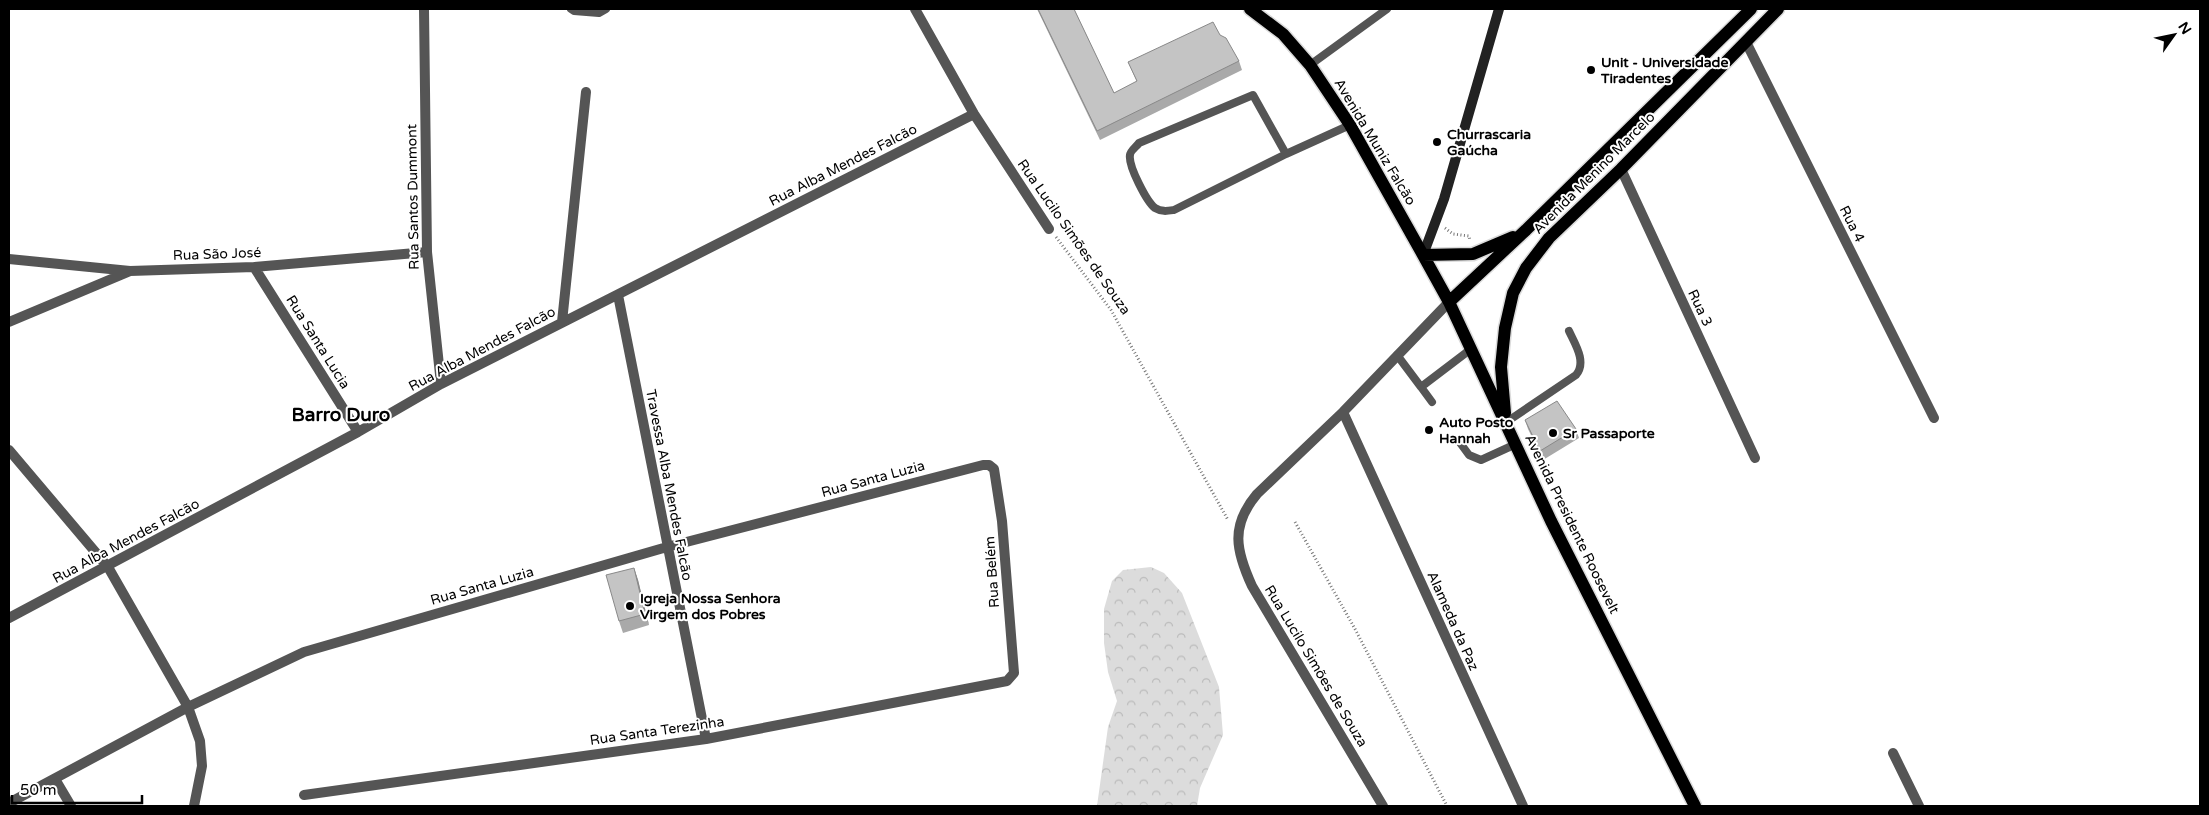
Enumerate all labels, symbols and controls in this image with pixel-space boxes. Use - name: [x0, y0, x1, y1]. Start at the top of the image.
- north arrow: [2149, 10, 2199, 60]
- text: N: [2174, 19, 2195, 38]
- place label: Unit - Universidade Tiradentes: [1600, 54, 1728, 87]
- marker: Unit - Universidade Tiradentes: [1585, 64, 1597, 76]
- street label: Avenida Muniz Falcão: [1330, 76, 1420, 208]
- street label: Avenida Menino Marcelo: [1530, 109, 1658, 237]
- street label: Rua Alba Mendes Falcão: [766, 120, 920, 210]
- street label: Rua Santos Dummont: [403, 123, 423, 270]
- place label: Churrascaria Gaúcha: [1447, 126, 1531, 159]
- marker: Churrascaria Gaúcha: [1431, 136, 1443, 148]
- street label: Rua Lucilo Simões de Souza: [1014, 156, 1134, 318]
- street label: Rua 4: [1836, 203, 1868, 245]
- street label: Rua São José: [173, 244, 262, 264]
- street label: Rua 3: [1684, 287, 1716, 329]
- street label: Rua Santa Lucia: [282, 292, 354, 392]
- street label: Rua Alba Mendes Falcão: [406, 303, 558, 395]
- street label: Travessa Alba Mendes Falcão: [642, 388, 696, 582]
- district label: Barro Duro: [292, 404, 390, 426]
- place label: Auto Posto Hannah: [1439, 414, 1514, 447]
- marker: Auto Posto Hannah: [1423, 424, 1435, 436]
- place label: Sr Passaporte: [1563, 425, 1655, 442]
- marker: Sr Passaporte: [1547, 427, 1559, 439]
- street label: Avenida Presidente Roosevelt: [1521, 431, 1623, 617]
- street label: Rua Santa Luzia: [819, 457, 927, 501]
- street label: Rua Alba Mendes Falcão: [50, 495, 202, 587]
- street label: Rua Belém: [981, 536, 1003, 608]
- street label: Rua Santa Luzia: [428, 563, 536, 609]
- street label: Alameda da Paz: [1423, 569, 1483, 673]
- street label: Rua Lucilo Simões de Souza: [1261, 582, 1371, 750]
- place label: Igreja Nossa Senhora Virgem dos Pobres: [640, 590, 781, 623]
- marker: Igreja Nossa Senhora Virgem dos Pobres: [624, 600, 636, 612]
- street label: Rua Santa Terezinha: [589, 713, 725, 749]
- scale bar: [12, 772, 142, 804]
- text: 50 m: [20, 781, 57, 799]

